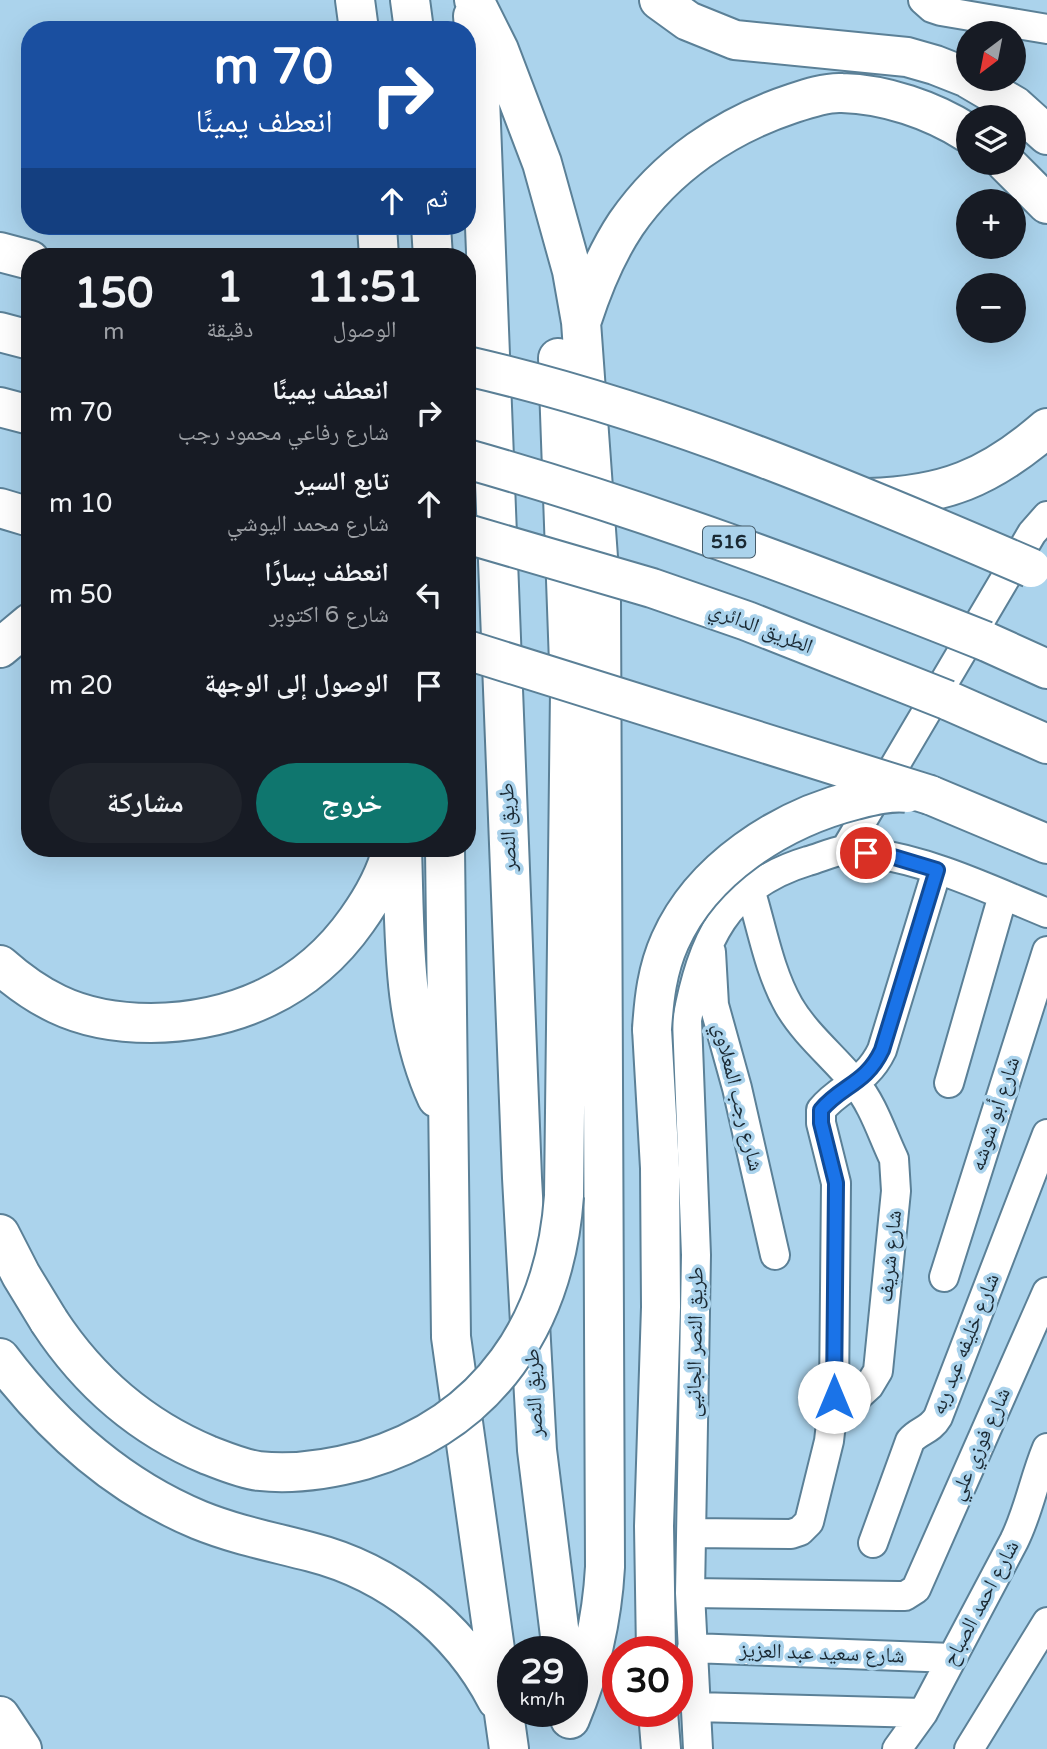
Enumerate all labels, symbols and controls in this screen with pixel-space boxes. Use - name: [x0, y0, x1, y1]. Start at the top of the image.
- north arrow: [956, 21, 1026, 91]
- map controls: [956, 21, 1026, 343]
- text: 70 m: [214, 38, 333, 97]
- icon: right: [357, 49, 448, 140]
- text: انعطف يمينًا: [196, 103, 333, 141]
- button: layers: [956, 105, 1026, 175]
- icon: ahead: [373, 182, 411, 220]
- text: ثم: [425, 183, 448, 214]
- button: +: [956, 189, 1026, 259]
- text: 1: [217, 262, 243, 313]
- text: 11:51: [306, 262, 423, 313]
- text: 150: [74, 268, 153, 319]
- button: −: [956, 273, 1026, 343]
- text: دقيقة: [206, 316, 253, 344]
- text: الوصول: [333, 316, 396, 344]
- text: m: [103, 318, 124, 346]
- text: انعطف يمينًا: [272, 375, 389, 406]
- icon: right: [410, 394, 448, 432]
- text: 70 m: [49, 397, 112, 428]
- text: شارع رفاعي محمود رجب: [178, 419, 389, 447]
- text: تابع السير: [296, 466, 389, 497]
- icon: ahead: [410, 485, 448, 523]
- text: 10 m: [49, 488, 112, 519]
- text: شارع محمد اليوشي: [227, 510, 389, 538]
- road number: 516: [703, 526, 755, 558]
- text: انعطف يسارًا: [264, 557, 389, 588]
- icon: left: [410, 576, 448, 614]
- text: 50 m: [49, 579, 112, 610]
- street label: الطريق الدائري: [704, 597, 816, 662]
- text: شارع 6 اكتوبر: [269, 601, 389, 629]
- icon: arrive: [410, 667, 448, 705]
- text: الوصول إلى الوجهة: [205, 668, 389, 699]
- text: 20 m: [49, 670, 112, 701]
- button: مشاركة: [49, 763, 242, 843]
- button: خروج: [256, 763, 448, 843]
- street label: طريق النصر: [494, 782, 522, 873]
- pin: [836, 823, 896, 883]
- icon: arrive: [847, 834, 885, 872]
- street label: شارع رجب المعلاوي: [704, 1020, 769, 1175]
- street label: شارع أبو شوشه: [964, 1054, 1025, 1174]
- street label: شارع شريف: [873, 1209, 907, 1303]
- street label: طريق النصر الجانيى: [681, 1266, 709, 1418]
- street label: شارع خليفه عبد ربه: [925, 1270, 1005, 1418]
- street label: طريق النصر: [519, 1348, 549, 1439]
- position arrow: [797, 1360, 871, 1434]
- street label: شارع فوزي علي: [944, 1384, 1019, 1506]
- street label: شارع احمد الصباح: [937, 1536, 1025, 1670]
- speed limit sign: 30: [602, 1636, 693, 1727]
- street label: شارع سعيد عبد العزيز: [738, 1638, 905, 1668]
- text: 29: [521, 1651, 564, 1693]
- text: km/h: [520, 1688, 565, 1710]

